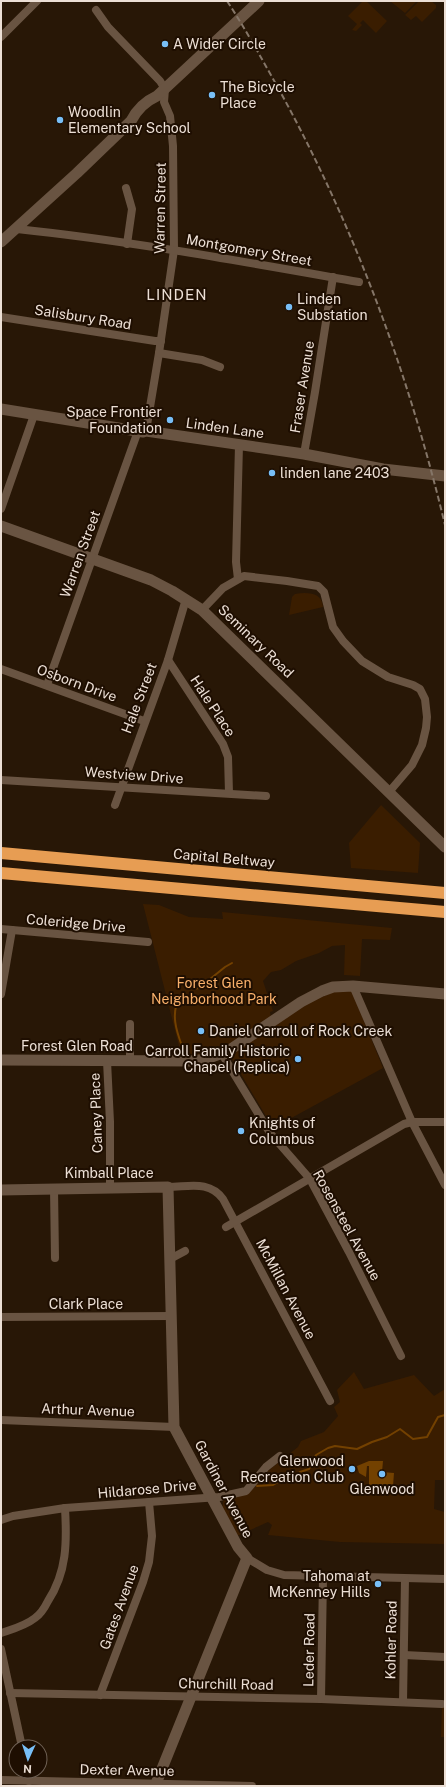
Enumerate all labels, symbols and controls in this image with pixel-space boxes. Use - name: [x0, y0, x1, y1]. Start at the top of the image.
- place label: A Wider Circle: [173, 36, 266, 52]
- marker: A Wider Circle: [160, 39, 170, 49]
- place label: The Bicycle Place: [220, 79, 295, 111]
- marker: The Bicycle Place: [207, 90, 217, 100]
- place label: Woodlin Elementary School: [68, 104, 191, 136]
- marker: Woodlin Elementary School: [55, 115, 65, 125]
- street label: Warren Street: [151, 162, 169, 254]
- street label: Montgomery Street: [185, 231, 313, 269]
- district label: LINDEN: [146, 286, 208, 303]
- place label: Linden Substation: [297, 291, 368, 323]
- street label: Salisbury Road: [33, 301, 133, 333]
- marker: Linden Substation: [284, 302, 294, 312]
- street label: Fraser Avenue: [287, 340, 317, 434]
- place label: Space Frontier Foundation: [66, 404, 162, 436]
- marker: Space Frontier Foundation: [165, 415, 175, 425]
- street label: Linden Lane: [185, 415, 265, 441]
- place label: linden lane 2403: [280, 465, 389, 481]
- marker: linden lane 2403: [267, 468, 277, 478]
- street label: Warren Street: [57, 508, 103, 600]
- street label: Seminary Road: [215, 601, 297, 681]
- street label: Hale Street: [118, 660, 160, 736]
- street label: Osborn Drive: [35, 661, 119, 705]
- street label: Hale Place: [187, 672, 239, 740]
- street label: Westview Drive: [84, 764, 184, 786]
- street label: Capital Beltway: [172, 846, 276, 870]
- street label: Coleridge Drive: [26, 911, 126, 935]
- park label: Forest Glen Neighborhood Park: [151, 975, 277, 1007]
- place label: Daniel Carroll of Rock Creek: [209, 1023, 392, 1039]
- marker: Daniel Carroll of Rock Creek: [196, 1026, 206, 1036]
- street label: Forest Glen Road: [21, 1038, 133, 1054]
- place label: Carroll Family Historic Chapel (Replica): [145, 1043, 290, 1075]
- marker: Carroll Family Historic Chapel (Replica): [293, 1054, 303, 1064]
- street label: Caney Place: [87, 1073, 105, 1153]
- place label: Knights of Columbus: [249, 1115, 316, 1147]
- marker: Knights of Columbus: [236, 1126, 246, 1136]
- street label: Kimball Place: [64, 1165, 154, 1181]
- street label: Rosensteel Avenue: [310, 1167, 384, 1283]
- street label: McMillan Avenue: [253, 1236, 319, 1342]
- street label: Clark Place: [49, 1296, 123, 1312]
- street label: Arthur Avenue: [41, 1400, 135, 1420]
- street label: Gardiner Avenue: [192, 1437, 257, 1541]
- place label: Glenwood Recreation Club: [240, 1453, 344, 1485]
- marker: Glenwood Recreation Club: [347, 1464, 357, 1474]
- marker: Glenwood: [377, 1469, 387, 1479]
- street label: Hildarose Drive: [97, 1477, 197, 1501]
- place label: Glenwood: [350, 1481, 414, 1497]
- street label: Gates Avenue: [96, 1562, 142, 1652]
- place label: Tahoma at McKenney Hills: [269, 1568, 370, 1600]
- marker: Tahoma at McKenney Hills: [373, 1579, 383, 1589]
- street label: Kohler Road: [382, 1600, 400, 1680]
- street label: Leder Road: [300, 1613, 318, 1687]
- street label: Churchill Road: [178, 1675, 274, 1693]
- north arrow: [8, 1739, 48, 1779]
- street label: Dexter Avenue: [79, 1761, 175, 1779]
- text: N: [23, 1763, 32, 1775]

